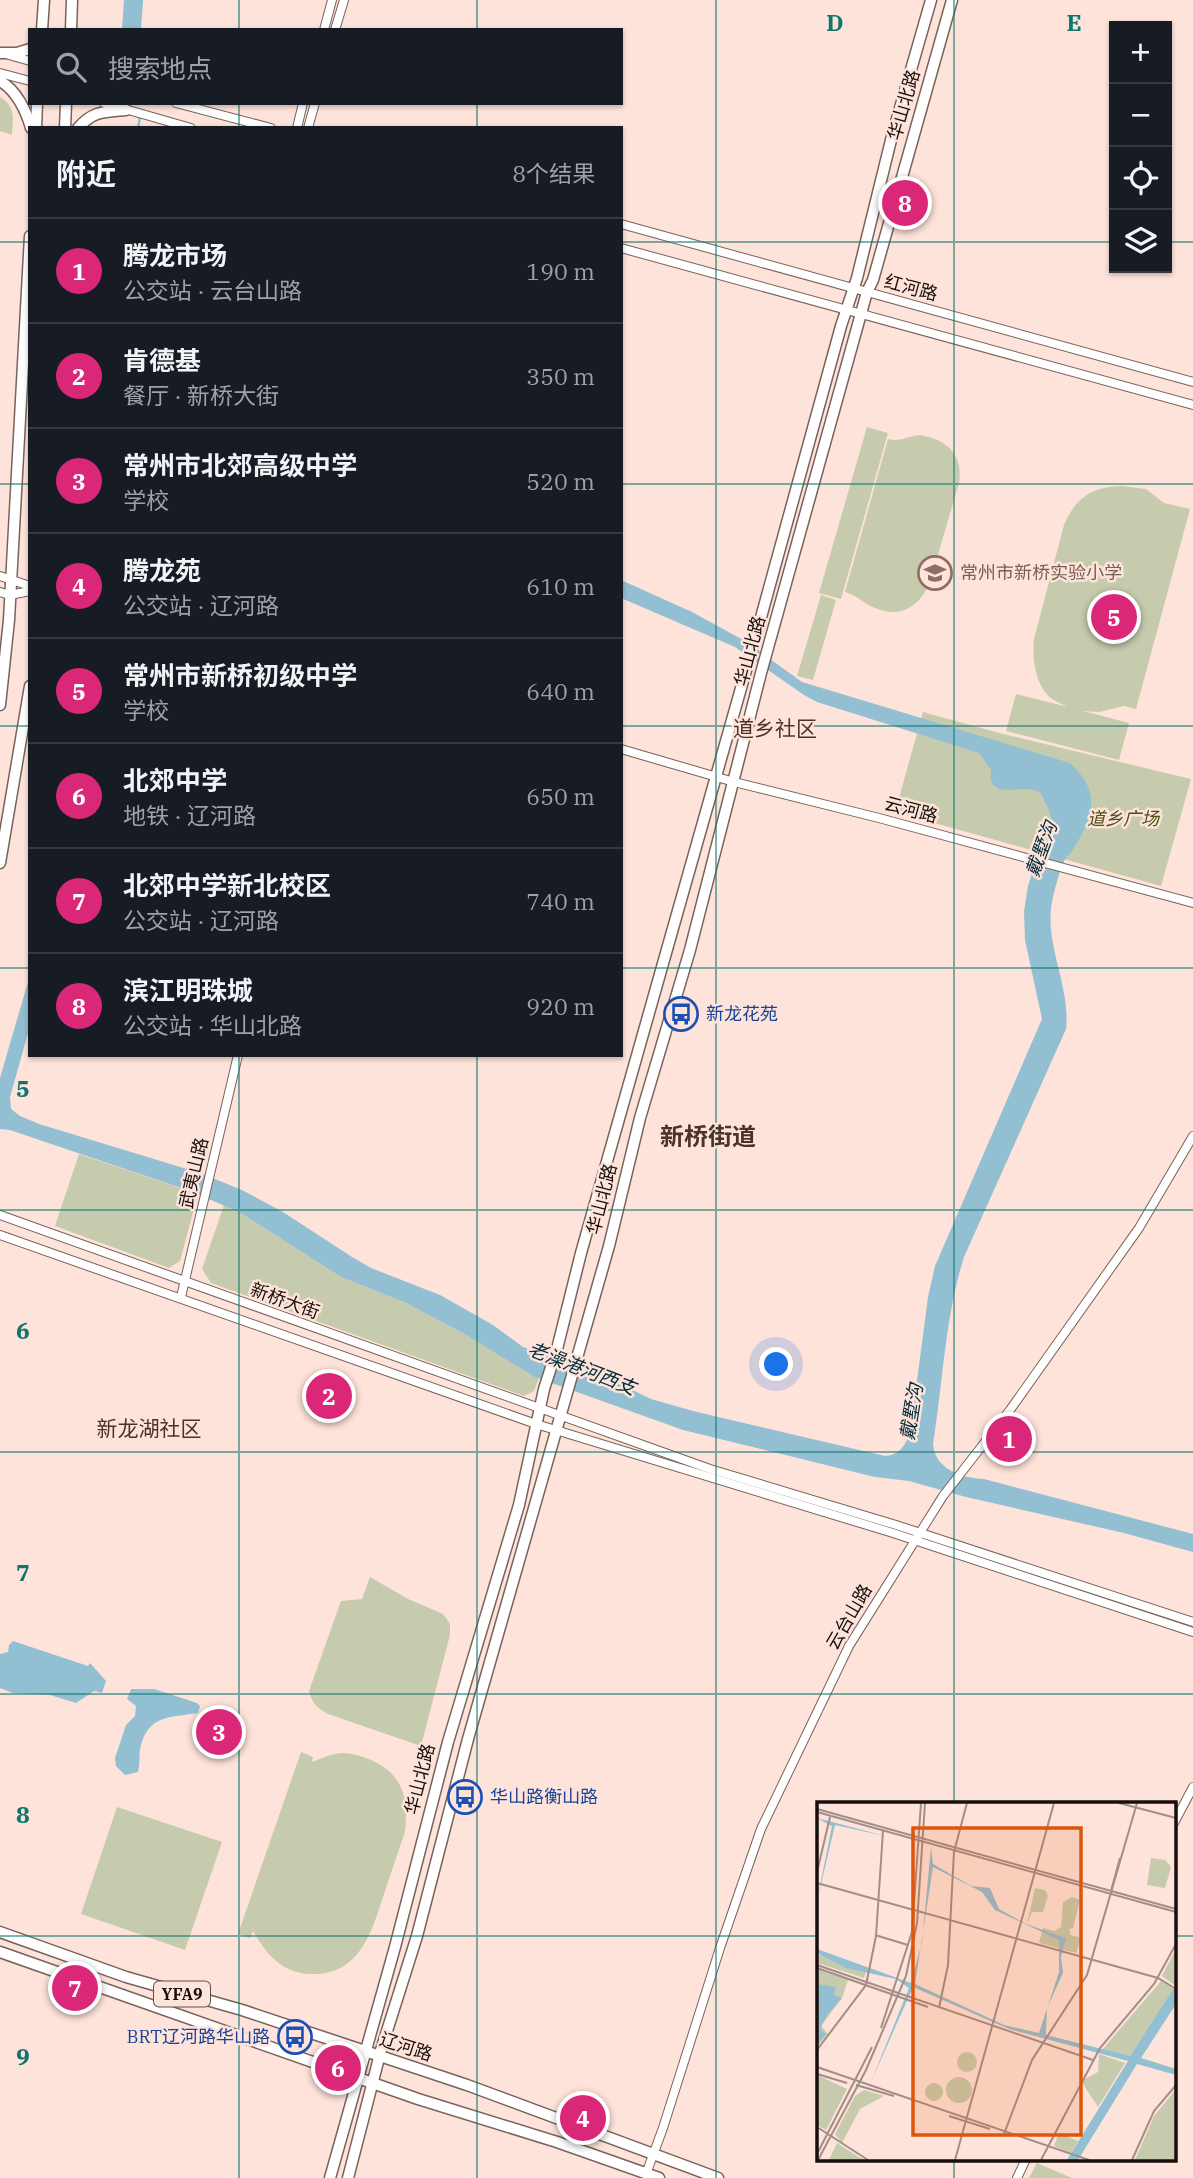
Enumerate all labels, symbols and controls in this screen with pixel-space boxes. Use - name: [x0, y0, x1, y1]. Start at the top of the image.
- text: D: [826, 7, 844, 37]
- text: E: [1066, 7, 1082, 37]
- map controls: [1109, 21, 1172, 273]
- button: +: [1109, 21, 1172, 84]
- search box: [28, 28, 623, 105]
- icon: search: [52, 48, 90, 86]
- text: 搜索地点: [108, 51, 212, 85]
- street label: 华山北路: [883, 67, 924, 143]
- button: −: [1109, 84, 1172, 147]
- button: locate: [1109, 147, 1172, 210]
- text: 附近: [56, 154, 116, 193]
- text: 8个结果: [512, 158, 595, 188]
- pin: 8: [882, 177, 928, 229]
- button: layers: [1109, 210, 1172, 273]
- text: 腾龙市场: [123, 238, 227, 272]
- text: 1: [72, 256, 86, 286]
- text: 190 m: [526, 256, 595, 286]
- street label: 红河路: [882, 269, 940, 306]
- text: 公交站 · 云台山路: [123, 275, 302, 305]
- text: 肯德基: [123, 343, 201, 377]
- text: 2: [72, 361, 86, 391]
- text: 350 m: [526, 361, 595, 391]
- text: 餐厅 · 新桥大街: [123, 380, 279, 410]
- text: 常州市北郊高级中学: [123, 448, 357, 482]
- text: 3: [72, 466, 86, 496]
- text: 520 m: [526, 466, 595, 496]
- text: 学校: [123, 485, 169, 515]
- text: 腾龙苑: [123, 553, 201, 587]
- school or university icon: 常州市新桥实验小学: [916, 554, 954, 592]
- place label: 常州市新桥实验小学: [960, 561, 1122, 584]
- text: 4: [72, 571, 86, 601]
- text: 610 m: [526, 571, 595, 601]
- text: 公交站 · 辽河路: [123, 590, 279, 620]
- pin: 5: [1091, 591, 1137, 643]
- street label: 华山北路: [729, 613, 770, 689]
- text: 常州市新桥初级中学: [123, 658, 357, 692]
- text: 5: [72, 676, 86, 706]
- text: 640 m: [526, 676, 595, 706]
- text: 学校: [123, 695, 169, 725]
- district label: 道乡社区: [733, 714, 817, 742]
- text: 北郊中学: [123, 763, 227, 797]
- text: 6: [72, 781, 86, 811]
- text: 650 m: [526, 781, 595, 811]
- street label: 云河路: [882, 791, 940, 828]
- text: 地铁 · 辽河路: [123, 800, 256, 830]
- park label: 道乡广场: [1087, 807, 1161, 830]
- water label: 戴墅沟: [1020, 816, 1063, 880]
- text: 北郊中学新北校区: [123, 868, 331, 902]
- text: 7: [72, 886, 86, 916]
- text: 740 m: [526, 886, 595, 916]
- text: 公交站 · 辽河路: [123, 905, 279, 935]
- text: 滨江明珠城: [123, 973, 253, 1007]
- text: 8: [72, 991, 86, 1021]
- text: 920 m: [526, 991, 595, 1021]
- bus stop icon: 新龙花苑: [662, 995, 700, 1033]
- place label: 新龙花苑: [706, 1002, 778, 1025]
- text: 公交站 · 华山北路: [123, 1010, 302, 1040]
- text: 5: [16, 1073, 30, 1103]
- district label: 新桥街道: [660, 1120, 756, 1152]
- street label: 武夷山路: [174, 1135, 213, 1211]
- street label: 华山北路: [582, 1161, 621, 1237]
- street label: 新桥大街: [247, 1277, 323, 1324]
- text: 6: [16, 1315, 30, 1345]
- water label: 老澡港河西支: [524, 1336, 641, 1400]
- your location: [759, 1347, 793, 1381]
- pin: 2: [306, 1370, 352, 1422]
- water label: 戴墅沟: [895, 1380, 928, 1442]
- pin: 1: [986, 1413, 1032, 1465]
- district label: 新龙湖社区: [97, 1414, 202, 1442]
- text: 7: [16, 1557, 30, 1587]
- street label: 云台山路: [821, 1580, 877, 1654]
- pin: 3: [196, 1706, 242, 1758]
- street label: 华山北路: [400, 1741, 439, 1817]
- bus stop icon: 华山路衡山路: [446, 1778, 484, 1816]
- place label: 华山路衡山路: [490, 1785, 598, 1808]
- text: 8: [16, 1799, 30, 1829]
- inset map: [817, 1802, 1176, 2160]
- pin: 7: [52, 1962, 98, 2014]
- road number: YFA9: [154, 1982, 210, 2006]
- bus stop icon: BRT辽河路华山路: [276, 2018, 314, 2056]
- place label: BRT辽河路华山路: [127, 2025, 270, 2048]
- street label: 辽河路: [377, 2027, 435, 2066]
- text: 9: [16, 2041, 30, 2071]
- pin: 6: [315, 2042, 361, 2094]
- pin: 4: [560, 2092, 606, 2144]

